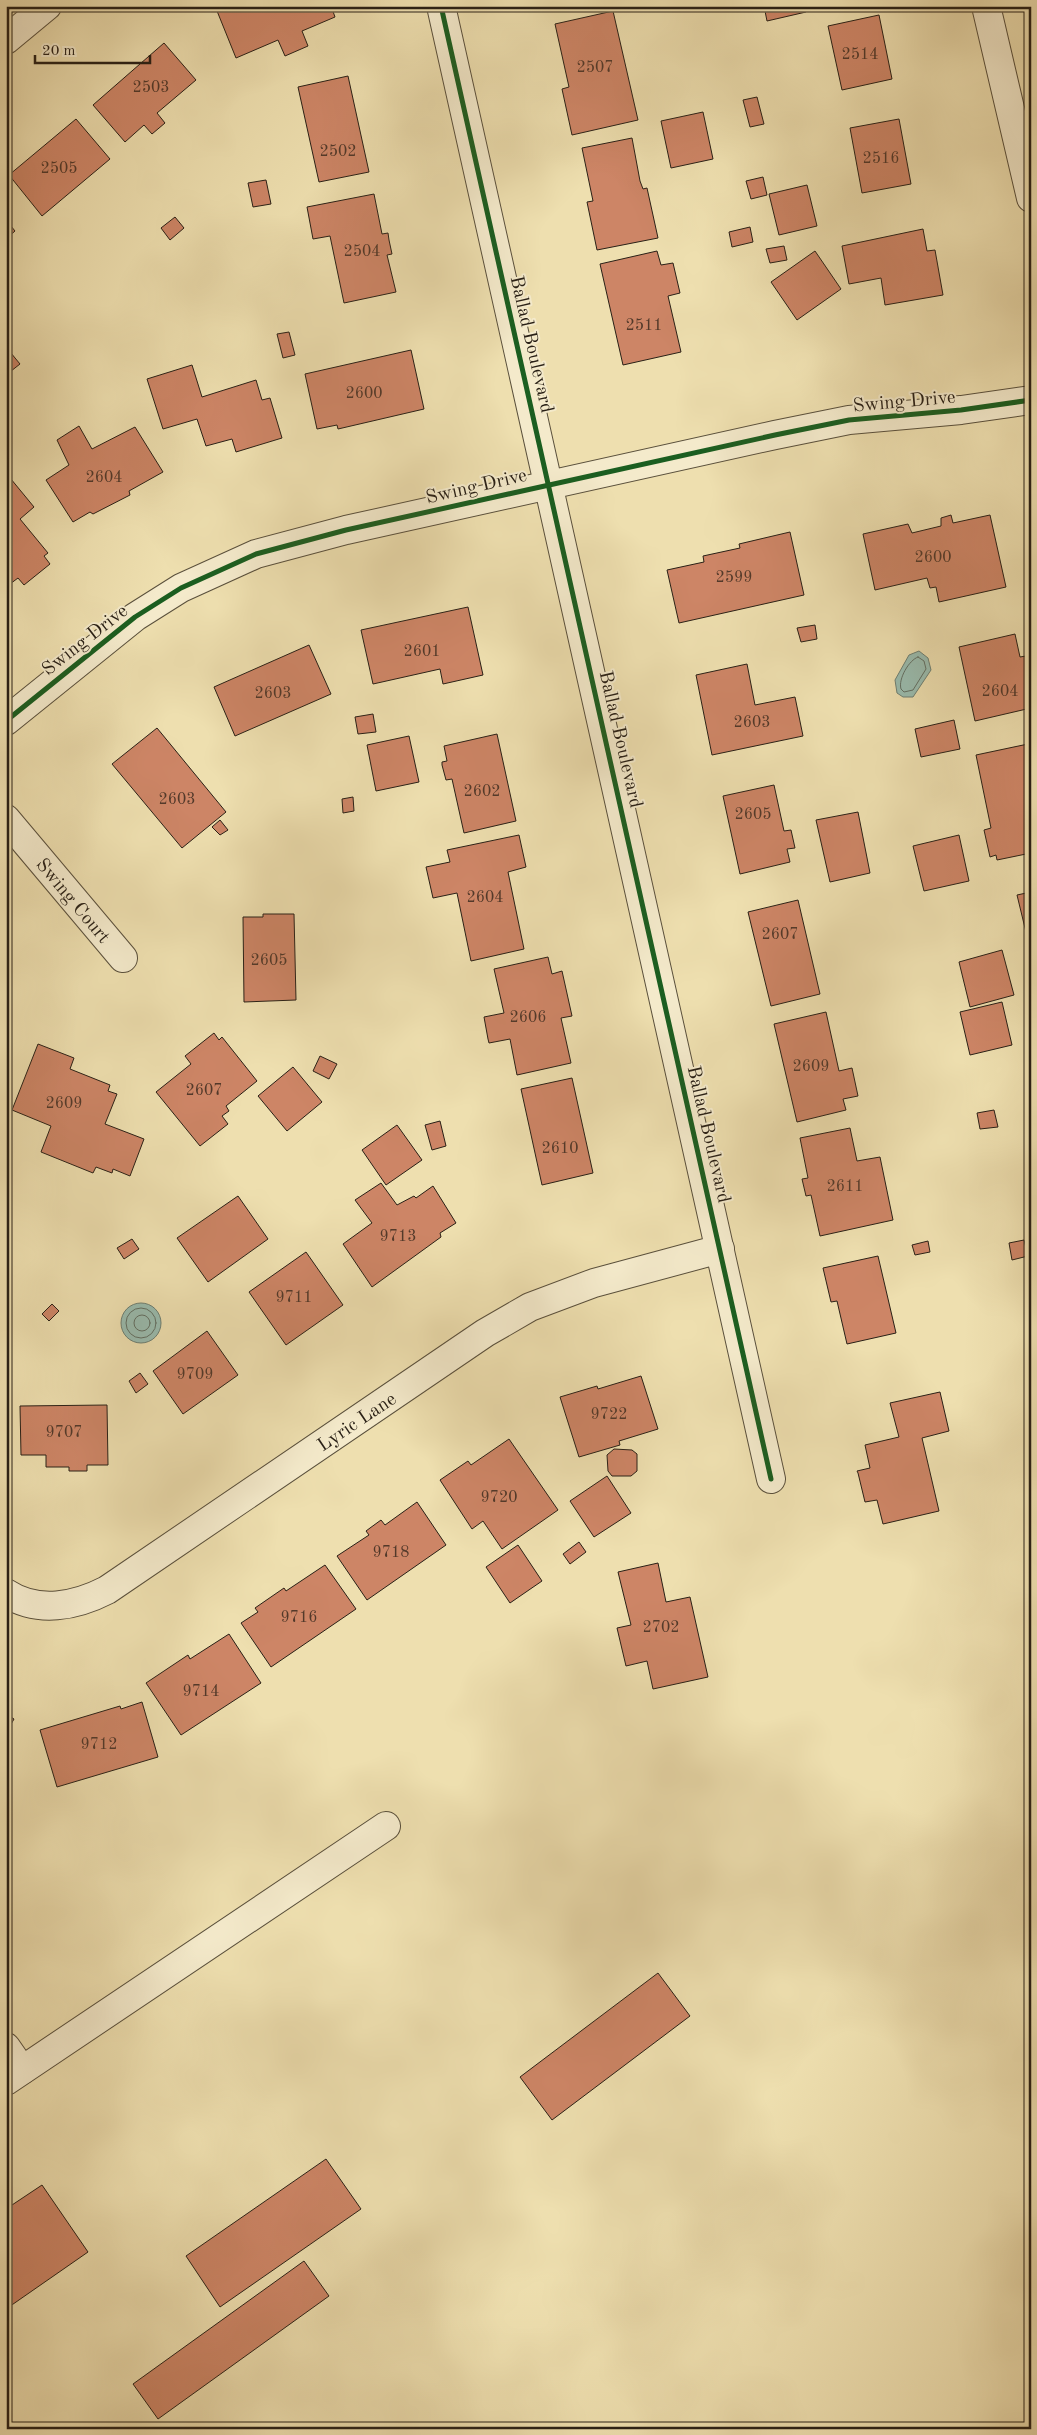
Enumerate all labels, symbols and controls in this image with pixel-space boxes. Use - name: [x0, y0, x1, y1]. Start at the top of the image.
- scale bar: [35, 32, 150, 64]
- text: 20 m: [42, 44, 76, 59]
- house number: 2514: [841, 47, 879, 63]
- house number: 2507: [576, 60, 614, 76]
- house number: 2503: [132, 80, 170, 96]
- house number: 2502: [319, 144, 357, 160]
- house number: 2516: [862, 151, 900, 167]
- house number: 2505: [40, 161, 78, 177]
- house number: 2504: [343, 244, 381, 260]
- street label: Ballad Boulevard: [506, 274, 556, 415]
- house number: 2511: [625, 318, 663, 334]
- house number: 2600: [345, 386, 383, 402]
- street label: Swing Drive: [852, 389, 956, 416]
- street label: Swing Drive: [424, 467, 529, 508]
- house number: 2604: [85, 470, 123, 486]
- house number: 2600: [914, 550, 952, 566]
- house number: 2599: [715, 570, 753, 586]
- street label: Swing Drive: [39, 602, 132, 680]
- house number: 2601: [403, 644, 441, 660]
- street label: Ballad Boulevard: [595, 669, 645, 810]
- house number: 2604: [981, 684, 1019, 700]
- house number: 2603: [254, 686, 292, 702]
- house number: 2603: [733, 715, 771, 731]
- house number: 2602: [463, 784, 501, 800]
- house number: 2603: [158, 792, 196, 808]
- house number: 2605: [734, 807, 772, 823]
- street label: Swing Court: [31, 856, 113, 948]
- house number: 2604: [466, 890, 504, 906]
- house number: 2607: [761, 927, 799, 943]
- house number: 2605: [250, 953, 288, 969]
- house number: 2606: [509, 1010, 547, 1026]
- house number: 2609: [792, 1059, 830, 1075]
- street label: Ballad Boulevard: [683, 1064, 733, 1205]
- house number: 2607: [185, 1083, 223, 1099]
- house number: 2609: [45, 1096, 83, 1112]
- house number: 2610: [541, 1141, 579, 1157]
- house number: 2611: [826, 1179, 864, 1195]
- house number: 9713: [379, 1229, 417, 1245]
- house number: 9711: [275, 1290, 313, 1306]
- house number: 9709: [176, 1367, 214, 1383]
- street label: Lyric Lane: [315, 1390, 400, 1456]
- house number: 9722: [590, 1407, 628, 1423]
- house number: 9707: [45, 1425, 83, 1441]
- house number: 9720: [480, 1490, 518, 1506]
- house number: 9718: [372, 1545, 410, 1561]
- house number: 9716: [280, 1610, 318, 1626]
- house number: 2702: [642, 1620, 680, 1636]
- house number: 9714: [182, 1684, 220, 1700]
- house number: 9712: [80, 1737, 118, 1753]

